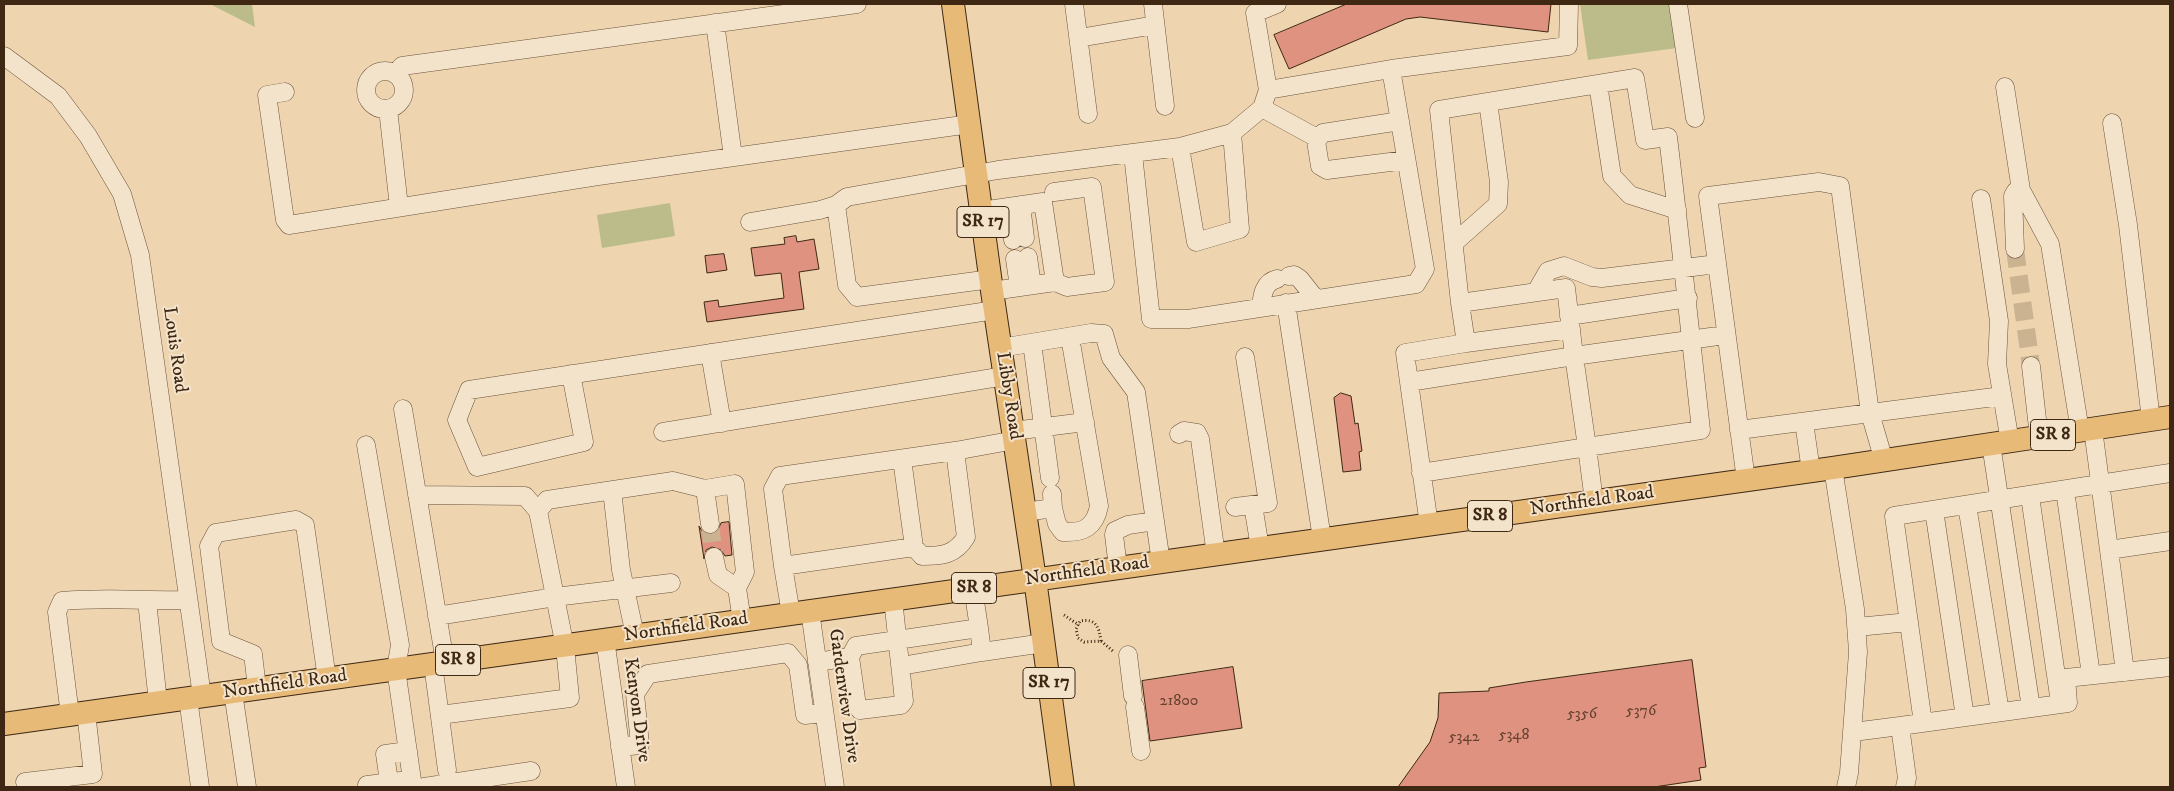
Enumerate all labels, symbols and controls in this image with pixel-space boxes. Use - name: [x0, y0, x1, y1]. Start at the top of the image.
- road number: SR 17: [957, 206, 1009, 238]
- street label: Louis Road: [157, 305, 191, 395]
- street label: Libby Road: [990, 350, 1026, 442]
- road number: SR 8: [2030, 420, 2076, 450]
- street label: Northfield Road: [1529, 482, 1655, 522]
- road number: SR 8: [1468, 501, 1512, 532]
- street label: Northfield Road: [1024, 552, 1150, 592]
- road number: SR 8: [952, 572, 996, 604]
- street label: Northfield Road: [623, 608, 749, 648]
- street label: Gardenview Drive: [822, 627, 864, 765]
- road number: SR 8: [436, 644, 480, 676]
- street label: Kenyon Drive: [617, 656, 655, 764]
- street label: Northfield Road: [222, 665, 348, 705]
- road number: SR 17: [1023, 668, 1075, 698]
- house number: 21800: [1160, 692, 1198, 712]
- house number: 5376: [1626, 702, 1656, 722]
- house number: 5356: [1567, 705, 1597, 725]
- house number: 5348: [1498, 726, 1530, 746]
- house number: 5342: [1449, 728, 1479, 748]

